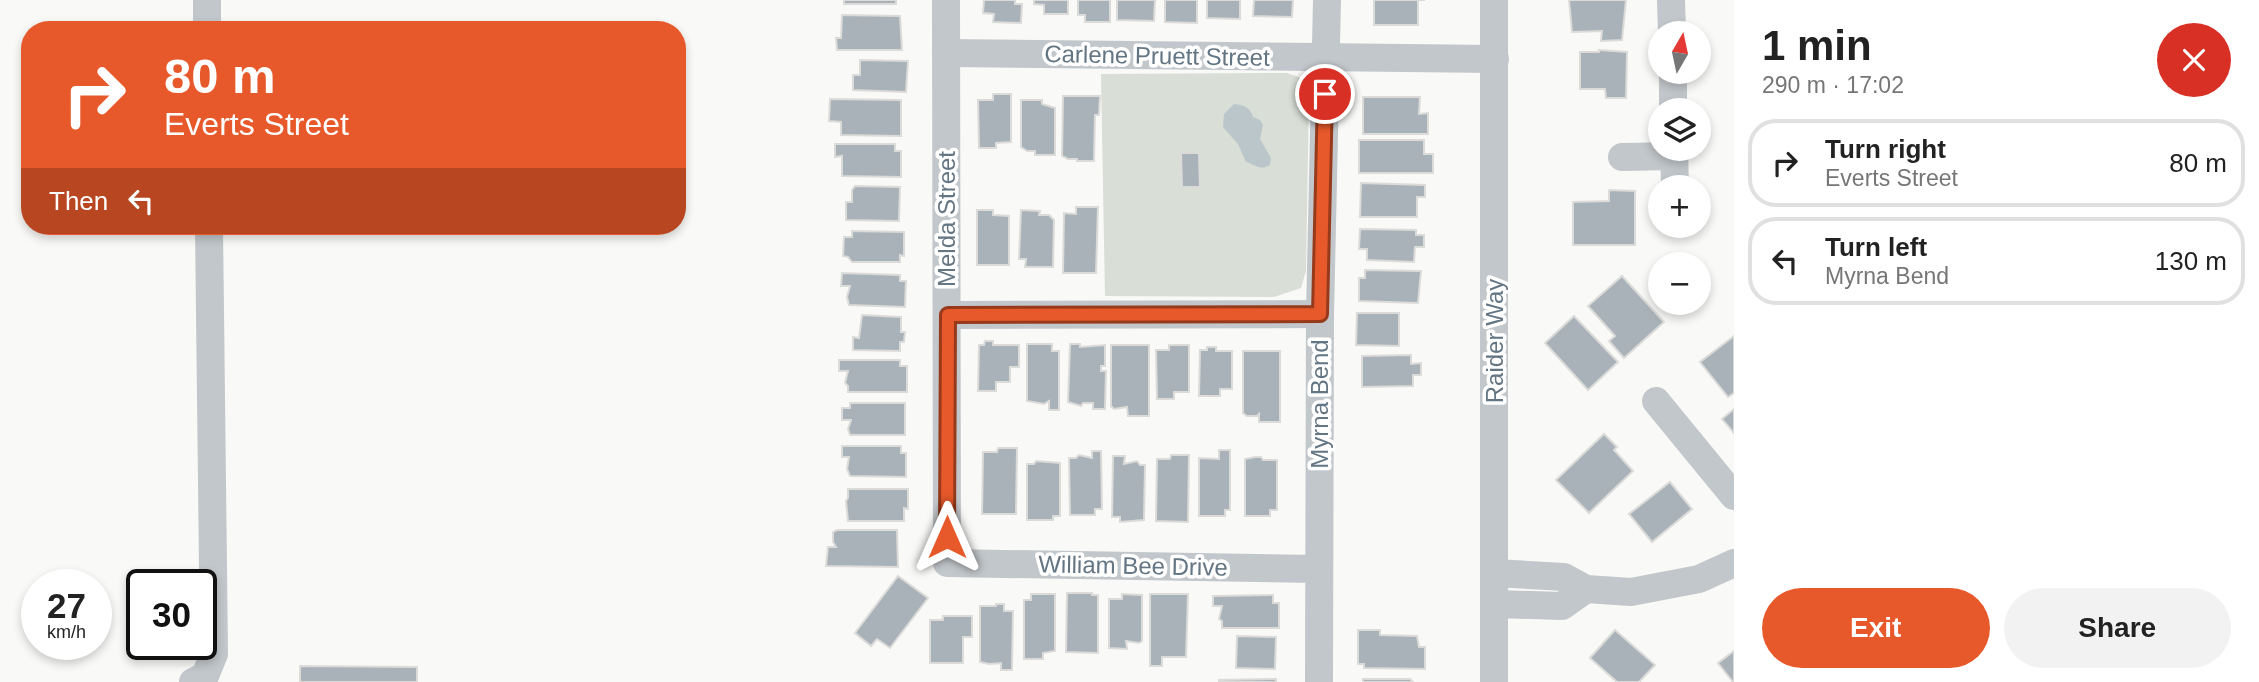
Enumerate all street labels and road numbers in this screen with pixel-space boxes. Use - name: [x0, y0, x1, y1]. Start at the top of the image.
- street label: Carlene Pruett Street: [1044, 40, 1270, 71]
- street label: Melda Street: [933, 151, 960, 287]
- street label: Raider Way: [1481, 279, 1508, 403]
- street label: Myrna Bend: [1306, 339, 1333, 469]
- street label: William Bee Drive: [1038, 550, 1228, 581]

